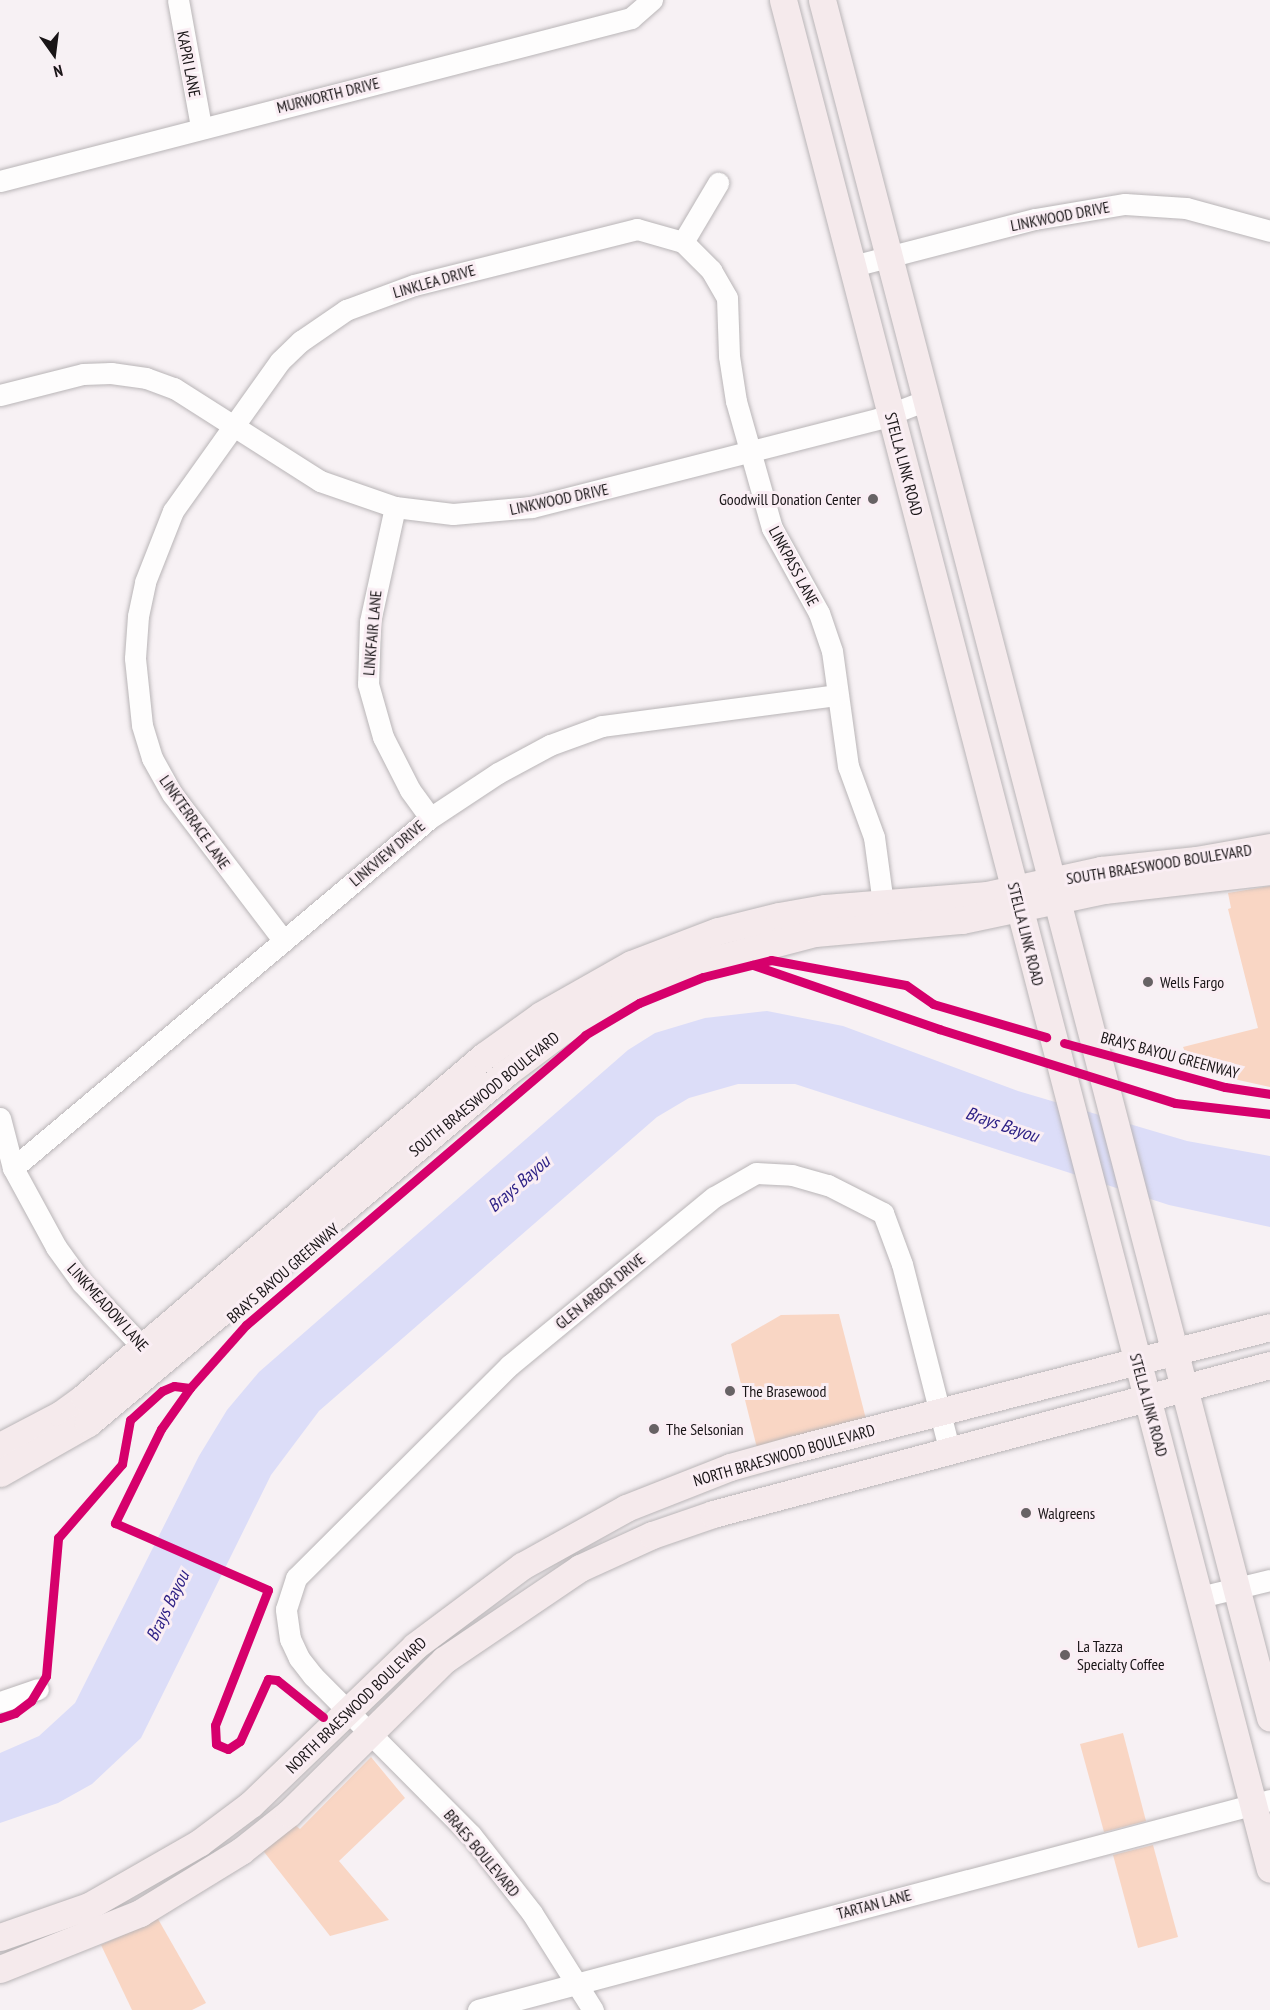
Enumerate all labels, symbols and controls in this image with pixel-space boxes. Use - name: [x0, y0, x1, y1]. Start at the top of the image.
- north arrow: [24, 24, 84, 84]
- street label: KAPRI LANE: [173, 29, 205, 99]
- text: N: [52, 61, 65, 82]
- street label: MURWORTH DRIVE: [275, 73, 381, 117]
- street label: LINKWOOD DRIVE: [1009, 197, 1111, 235]
- street label: LINKLEA DRIVE: [390, 260, 478, 302]
- street label: STELLA LINK ROAD: [881, 410, 927, 518]
- street label: LINKWOOD DRIVE: [508, 479, 610, 519]
- place label: Goodwill Donation Center: [719, 489, 861, 509]
- marker: Goodwill Donation Center: [866, 492, 880, 506]
- street label: LINKPASS LANE: [765, 523, 823, 609]
- street label: LINKFAIR LANE: [359, 590, 385, 676]
- street label: LINKTERRACE LANE: [156, 771, 234, 873]
- street label: LINKVIEW DRIVE: [345, 816, 429, 890]
- street label: SOUTH BRAESWOOD BOULEVARD: [1065, 840, 1253, 888]
- street label: STELLA LINK ROAD: [1004, 880, 1048, 988]
- place label: Wells Fargo: [1160, 972, 1224, 992]
- marker: Wells Fargo: [1141, 975, 1155, 989]
- street label: SOUTH BRAESWOOD BOULEVARD: [405, 1027, 563, 1161]
- street label: BRAYS BAYOU GREENWAY: [1099, 1027, 1241, 1083]
- water label: Brays Bayou: [963, 1103, 1041, 1147]
- water label: Brays Bayou: [483, 1151, 555, 1217]
- street label: BRAYS BAYOU GREENWAY: [223, 1219, 343, 1327]
- street label: GLEN ARBOR DRIVE: [551, 1249, 649, 1333]
- street label: LINKMEADOW LANE: [63, 1259, 153, 1355]
- street label: STELLA LINK ROAD: [1126, 1351, 1172, 1459]
- place label: The Brasewood: [742, 1381, 826, 1401]
- marker: The Brasewood: [723, 1384, 737, 1398]
- place label: The Selsonian: [666, 1419, 744, 1439]
- street label: NORTH BRAESWOOD BOULEVARD: [691, 1420, 877, 1490]
- marker: The Selsonian: [647, 1422, 661, 1436]
- place label: Walgreens: [1038, 1503, 1095, 1523]
- marker: Walgreens: [1019, 1506, 1033, 1520]
- water label: Brays Bayou: [142, 1567, 194, 1645]
- street label: NORTH BRAESWOOD BOULEVARD: [282, 1633, 430, 1777]
- place label: La Tazza Specialty Coffee: [1077, 1636, 1165, 1674]
- marker: La Tazza Specialty Coffee: [1058, 1648, 1072, 1662]
- street label: BRAES BOULEVARD: [440, 1805, 524, 1901]
- street label: TARTAN LANE: [835, 1885, 913, 1923]

